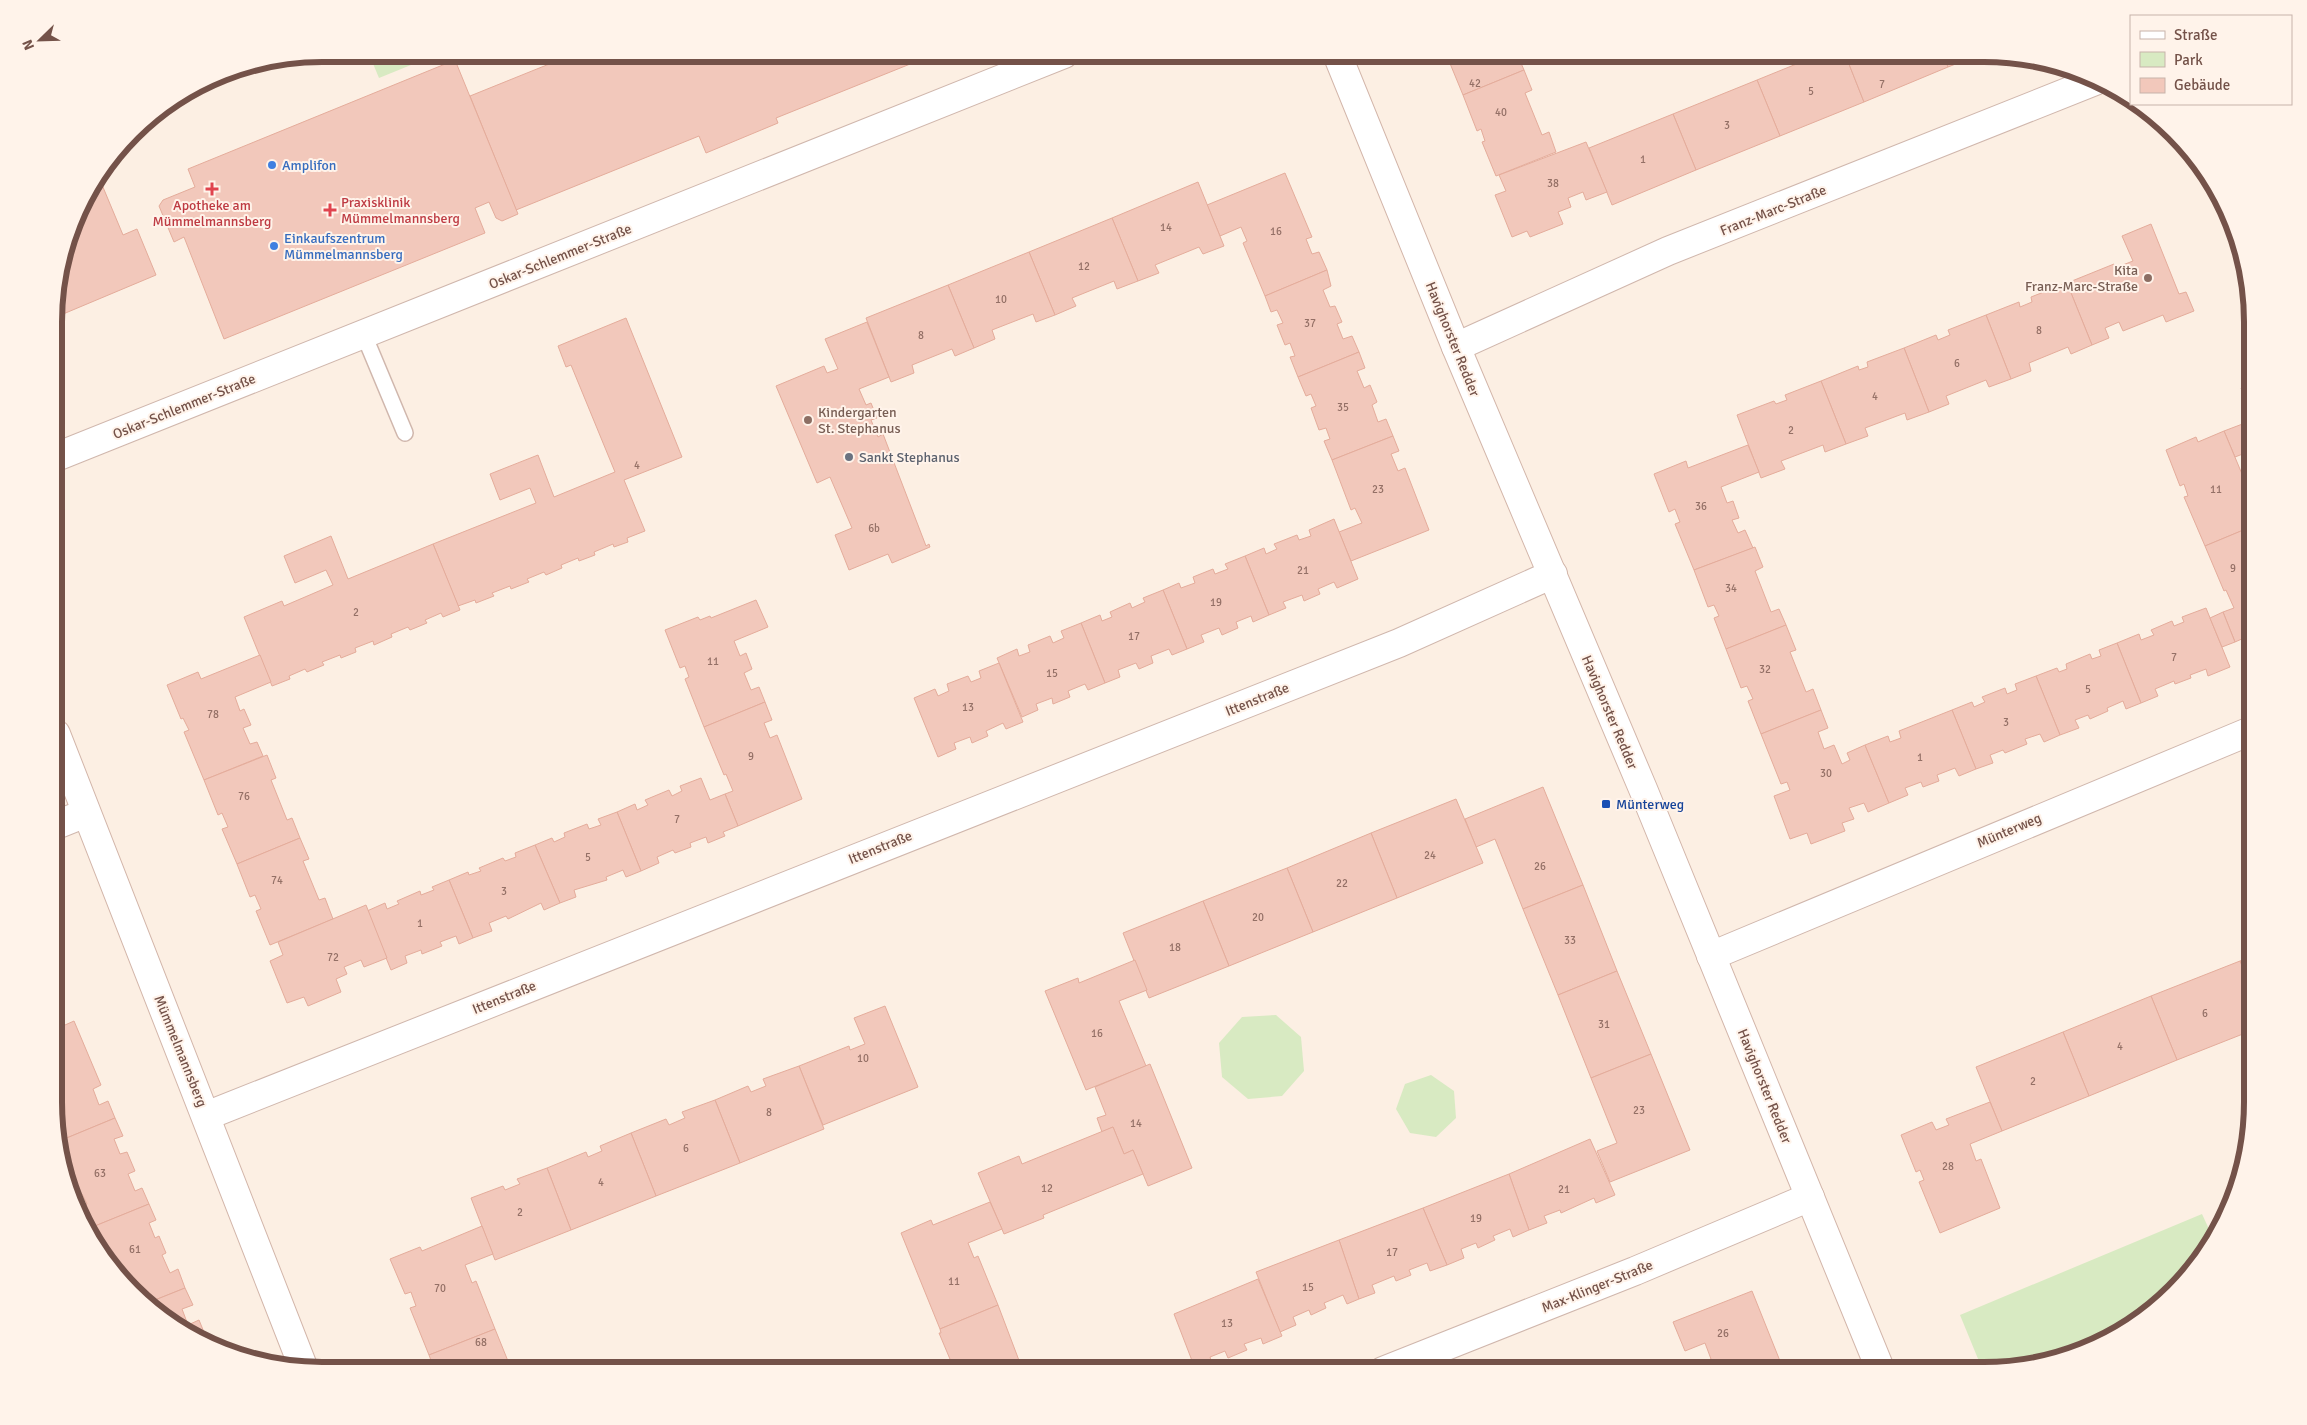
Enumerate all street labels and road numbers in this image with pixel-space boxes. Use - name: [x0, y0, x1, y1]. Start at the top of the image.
- street label: Franz-Marc-Straße: [1718, 181, 1829, 240]
- street label: Oskar-Schlemmer-Straße: [486, 220, 634, 293]
- street label: Havighorster Redder: [1422, 279, 1484, 400]
- street label: Oskar-Schlemmer-Straße: [110, 370, 258, 443]
- street label: Havighorster Redder: [1578, 653, 1642, 773]
- street label: Ittenstraße: [1223, 679, 1292, 720]
- street label: Münterweg: [1974, 809, 2044, 852]
- street label: Ittenstraße: [846, 827, 915, 868]
- street label: Ittenstraße: [470, 977, 539, 1018]
- street label: Mümmelmannsberg: [150, 993, 211, 1109]
- street label: Havighorster Redder: [1734, 1026, 1796, 1147]
- street label: Max-Klinger-Straße: [1539, 1256, 1655, 1317]

